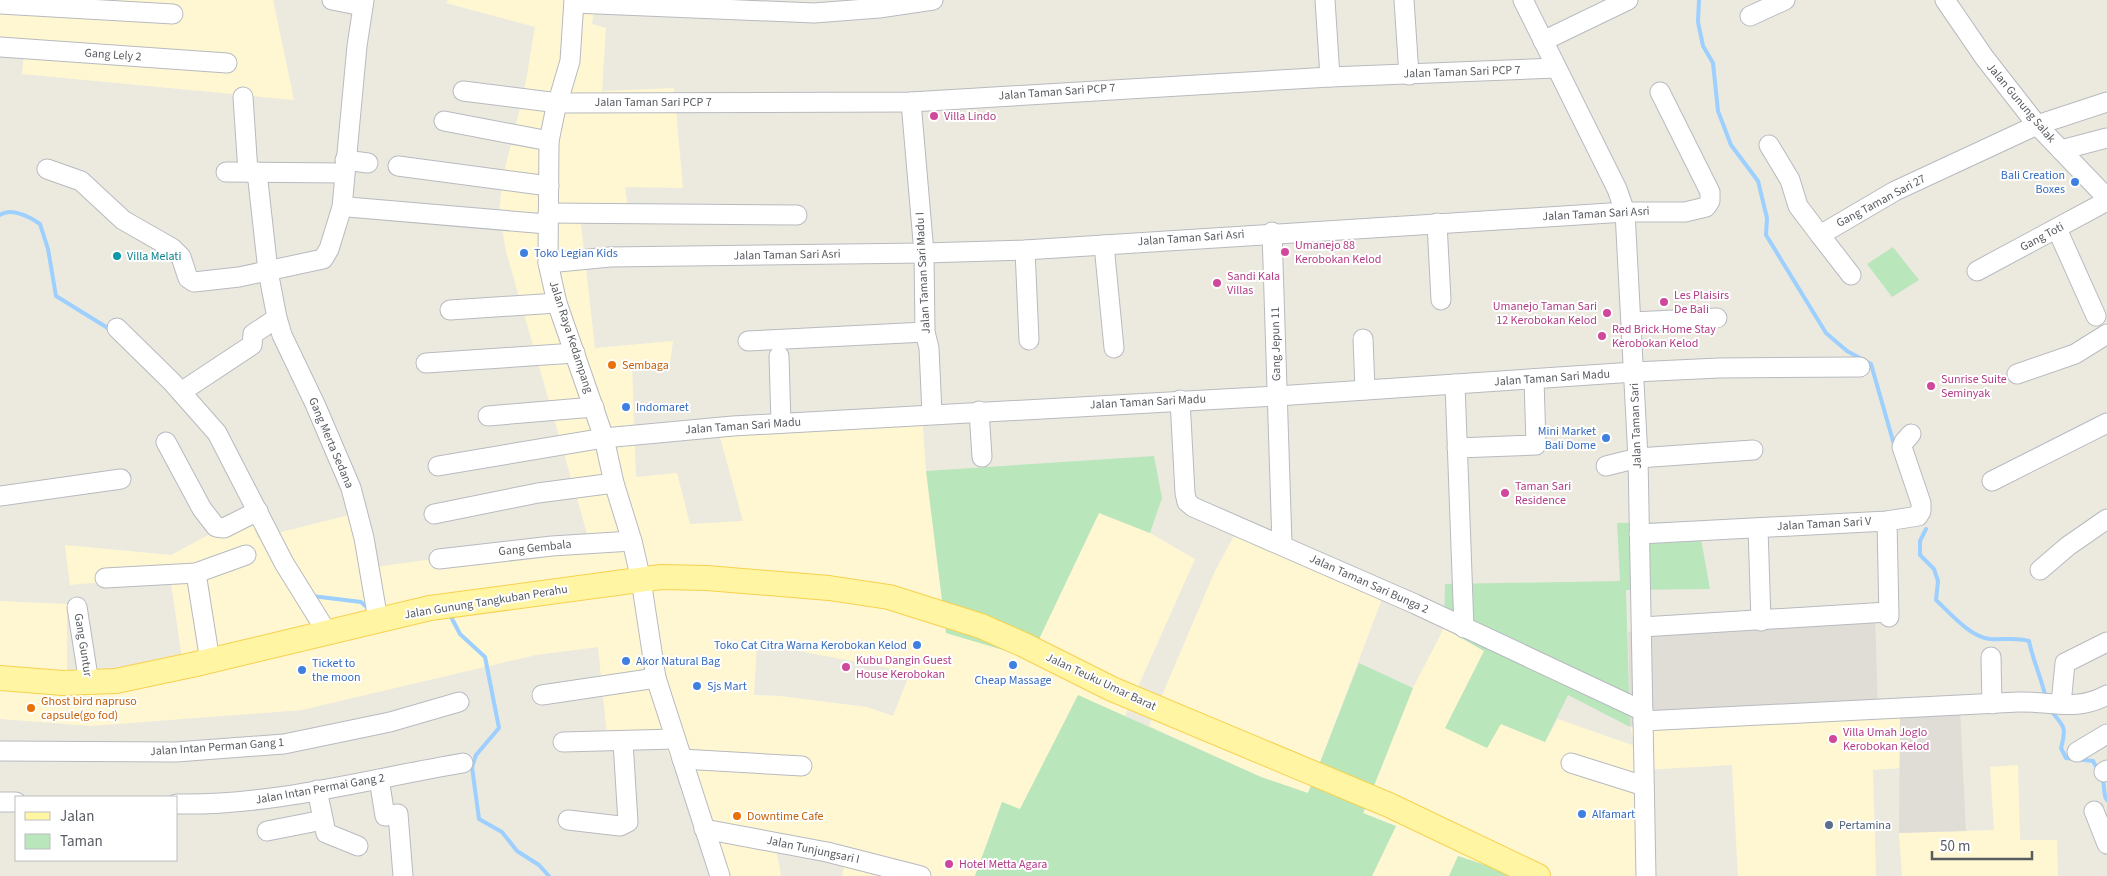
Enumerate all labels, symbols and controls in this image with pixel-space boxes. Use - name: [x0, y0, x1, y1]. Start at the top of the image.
- street label: Gang Lely 2: [84, 45, 142, 65]
- street label: Jalan Gunung Salak: [1983, 59, 2059, 147]
- street label: Jalan Taman Sari PCP 7: [1403, 61, 1521, 83]
- street label: Jalan Taman Sari PCP 7: [998, 79, 1116, 105]
- street label: Jalan Taman Sari PCP 7: [594, 94, 712, 111]
- place label: Villa Lindo: [944, 108, 996, 125]
- marker: Villa Lindo: [928, 110, 940, 122]
- place label: Bali Creation Boxes: [2001, 167, 2065, 198]
- street label: Gang Taman Sari 27: [1833, 170, 1929, 232]
- marker: Bali Creation Boxes: [2069, 176, 2081, 188]
- street label: Jalan Taman Sari Asri: [1542, 203, 1650, 225]
- street label: Jalan Taman Sari Madu I: [911, 212, 935, 334]
- street label: Gang Toti: [2017, 218, 2067, 256]
- street label: Jalan Taman Sari Asri: [1137, 226, 1245, 250]
- place label: Umanejo 88 Kerobokan Kelod: [1295, 237, 1381, 268]
- place label: Toko Legian Kids: [534, 245, 618, 262]
- street label: Jalan Taman Sari Asri: [733, 246, 841, 264]
- marker: Umanejo 88 Kerobokan Kelod: [1279, 246, 1291, 258]
- marker: Toko Legian Kids: [518, 247, 530, 259]
- place label: Villa Melati: [127, 248, 181, 265]
- marker: Villa Melati: [111, 250, 123, 262]
- place label: Sandi Kala Villas: [1227, 268, 1280, 299]
- marker: Sandi Kala Villas: [1211, 277, 1223, 289]
- street label: Jalan Raya Kedampang: [545, 279, 597, 395]
- place label: Les Plaisirs De Bali: [1674, 287, 1729, 318]
- marker: Les Plaisirs De Bali: [1658, 296, 1670, 308]
- place label: Umanejo Taman Sari 12 Kerobokan Kelod: [1493, 298, 1597, 329]
- street label: Gang Jepun 11: [1267, 307, 1285, 381]
- marker: Umanejo Taman Sari 12 Kerobokan Kelod: [1601, 307, 1613, 319]
- place label: Red Brick Home Stay Kerobokan Kelod: [1612, 321, 1716, 352]
- marker: Red Brick Home Stay Kerobokan Kelod: [1596, 330, 1608, 342]
- place label: Sembaga: [622, 357, 669, 374]
- marker: Sembaga: [606, 359, 618, 371]
- street label: Jalan Taman Sari Madu: [1493, 365, 1611, 391]
- place label: Sunrise Suite Seminyak: [1941, 371, 2007, 402]
- marker: Sunrise Suite Seminyak: [1925, 380, 1937, 392]
- street label: Jalan Taman Sari: [1626, 383, 1646, 469]
- street label: Jalan Taman Sari Madu: [1089, 390, 1207, 414]
- street label: Gang Merta Sedana: [304, 395, 358, 491]
- place label: Indomaret: [636, 399, 689, 416]
- marker: Indomaret: [620, 401, 632, 413]
- street label: Jalan Taman Sari Madu: [684, 413, 802, 439]
- place label: Mini Market Bali Dome: [1538, 423, 1596, 454]
- marker: Mini Market Bali Dome: [1600, 432, 1612, 444]
- place label: Taman Sari Residence: [1515, 478, 1571, 509]
- marker: Taman Sari Residence: [1499, 487, 1511, 499]
- street label: Jalan Taman Sari V: [1776, 513, 1872, 535]
- street label: Gang Gembala: [498, 536, 572, 560]
- street label: Jalan Taman Sari Bunga 2: [1307, 550, 1431, 618]
- street label: Jalan Gunung Tangkuban Perahu: [403, 581, 569, 623]
- street label: Gang Guntur: [70, 612, 97, 679]
- place label: Toko Cat Citra Warna Kerobokan Kelod: [714, 637, 907, 654]
- marker: Toko Cat Citra Warna Kerobokan Kelod: [911, 639, 923, 651]
- street label: Jalan Teuku Umar Barat: [1043, 649, 1159, 715]
- place label: Kubu Dangin Guest House Kerobokan: [856, 652, 952, 683]
- place label: Akor Natural Bag: [636, 653, 720, 670]
- place label: Ticket to the moon: [312, 655, 360, 686]
- marker: Akor Natural Bag: [620, 655, 632, 667]
- marker: Cheap Massage: [1007, 659, 1019, 671]
- marker: Kubu Dangin Guest House Kerobokan: [840, 661, 852, 673]
- marker: Ticket to the moon: [296, 664, 308, 676]
- place label: Cheap Massage: [975, 672, 1052, 689]
- place label: Sjs Mart: [707, 678, 747, 695]
- marker: Sjs Mart: [691, 680, 703, 692]
- place label: Ghost bird napruso capsule(go fod): [41, 693, 137, 724]
- marker: Ghost bird napruso capsule(go fod): [25, 702, 37, 714]
- place label: Villa Umah Joglo Kerobokan Kelod: [1843, 724, 1929, 755]
- marker: Villa Umah Joglo Kerobokan Kelod: [1827, 733, 1839, 745]
- street label: Jalan Intan Perman Gang 1: [149, 734, 285, 760]
- street label: Jalan Intan Permai Gang 2: [254, 769, 386, 809]
- legend: [15, 796, 178, 861]
- text: Jalan: [60, 806, 94, 827]
- place label: Alfamart: [1592, 806, 1635, 823]
- place label: Downtime Cafe: [747, 808, 824, 825]
- marker: Alfamart: [1576, 808, 1588, 820]
- marker: Downtime Cafe: [731, 810, 743, 822]
- place label: Pertamina: [1839, 817, 1891, 834]
- marker: Pertamina: [1823, 819, 1835, 831]
- scale bar: [1932, 828, 2032, 860]
- text: Taman: [60, 831, 103, 852]
- street label: Jalan Tunjungsari I: [765, 832, 861, 868]
- text: 50 m: [1940, 836, 1970, 857]
- place label: Hotel Metta Agara: [959, 856, 1047, 873]
- marker: Hotel Metta Agara: [943, 858, 955, 870]

